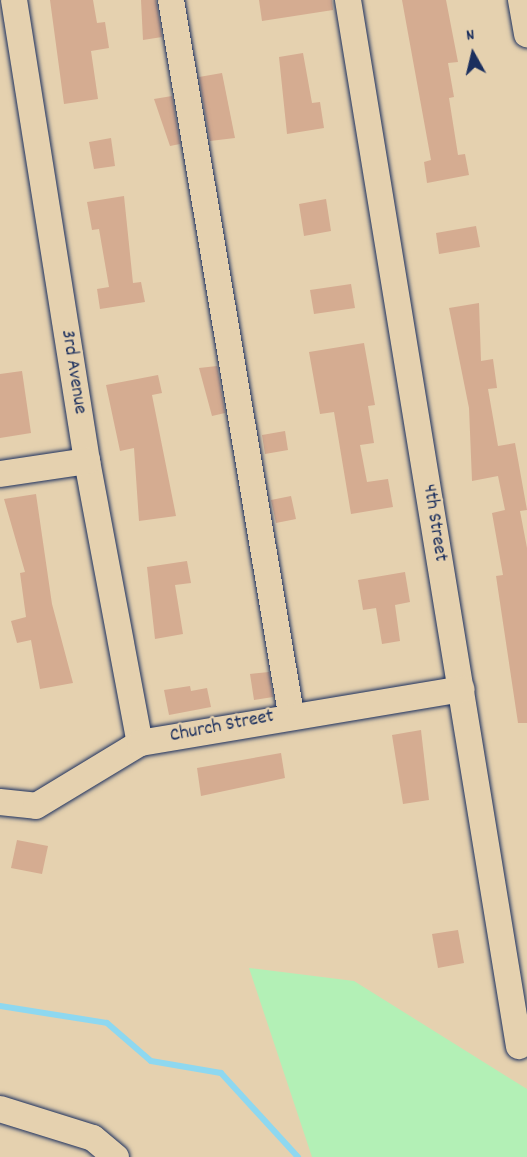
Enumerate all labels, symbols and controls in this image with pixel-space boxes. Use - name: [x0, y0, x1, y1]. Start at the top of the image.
- north arrow: [443, 24, 503, 84]
- text: N: [465, 24, 476, 48]
- street label: 3rd Avenue: [55, 328, 91, 416]
- street label: 4th Street: [416, 483, 452, 563]
- street label: Church Street: [168, 705, 276, 749]

